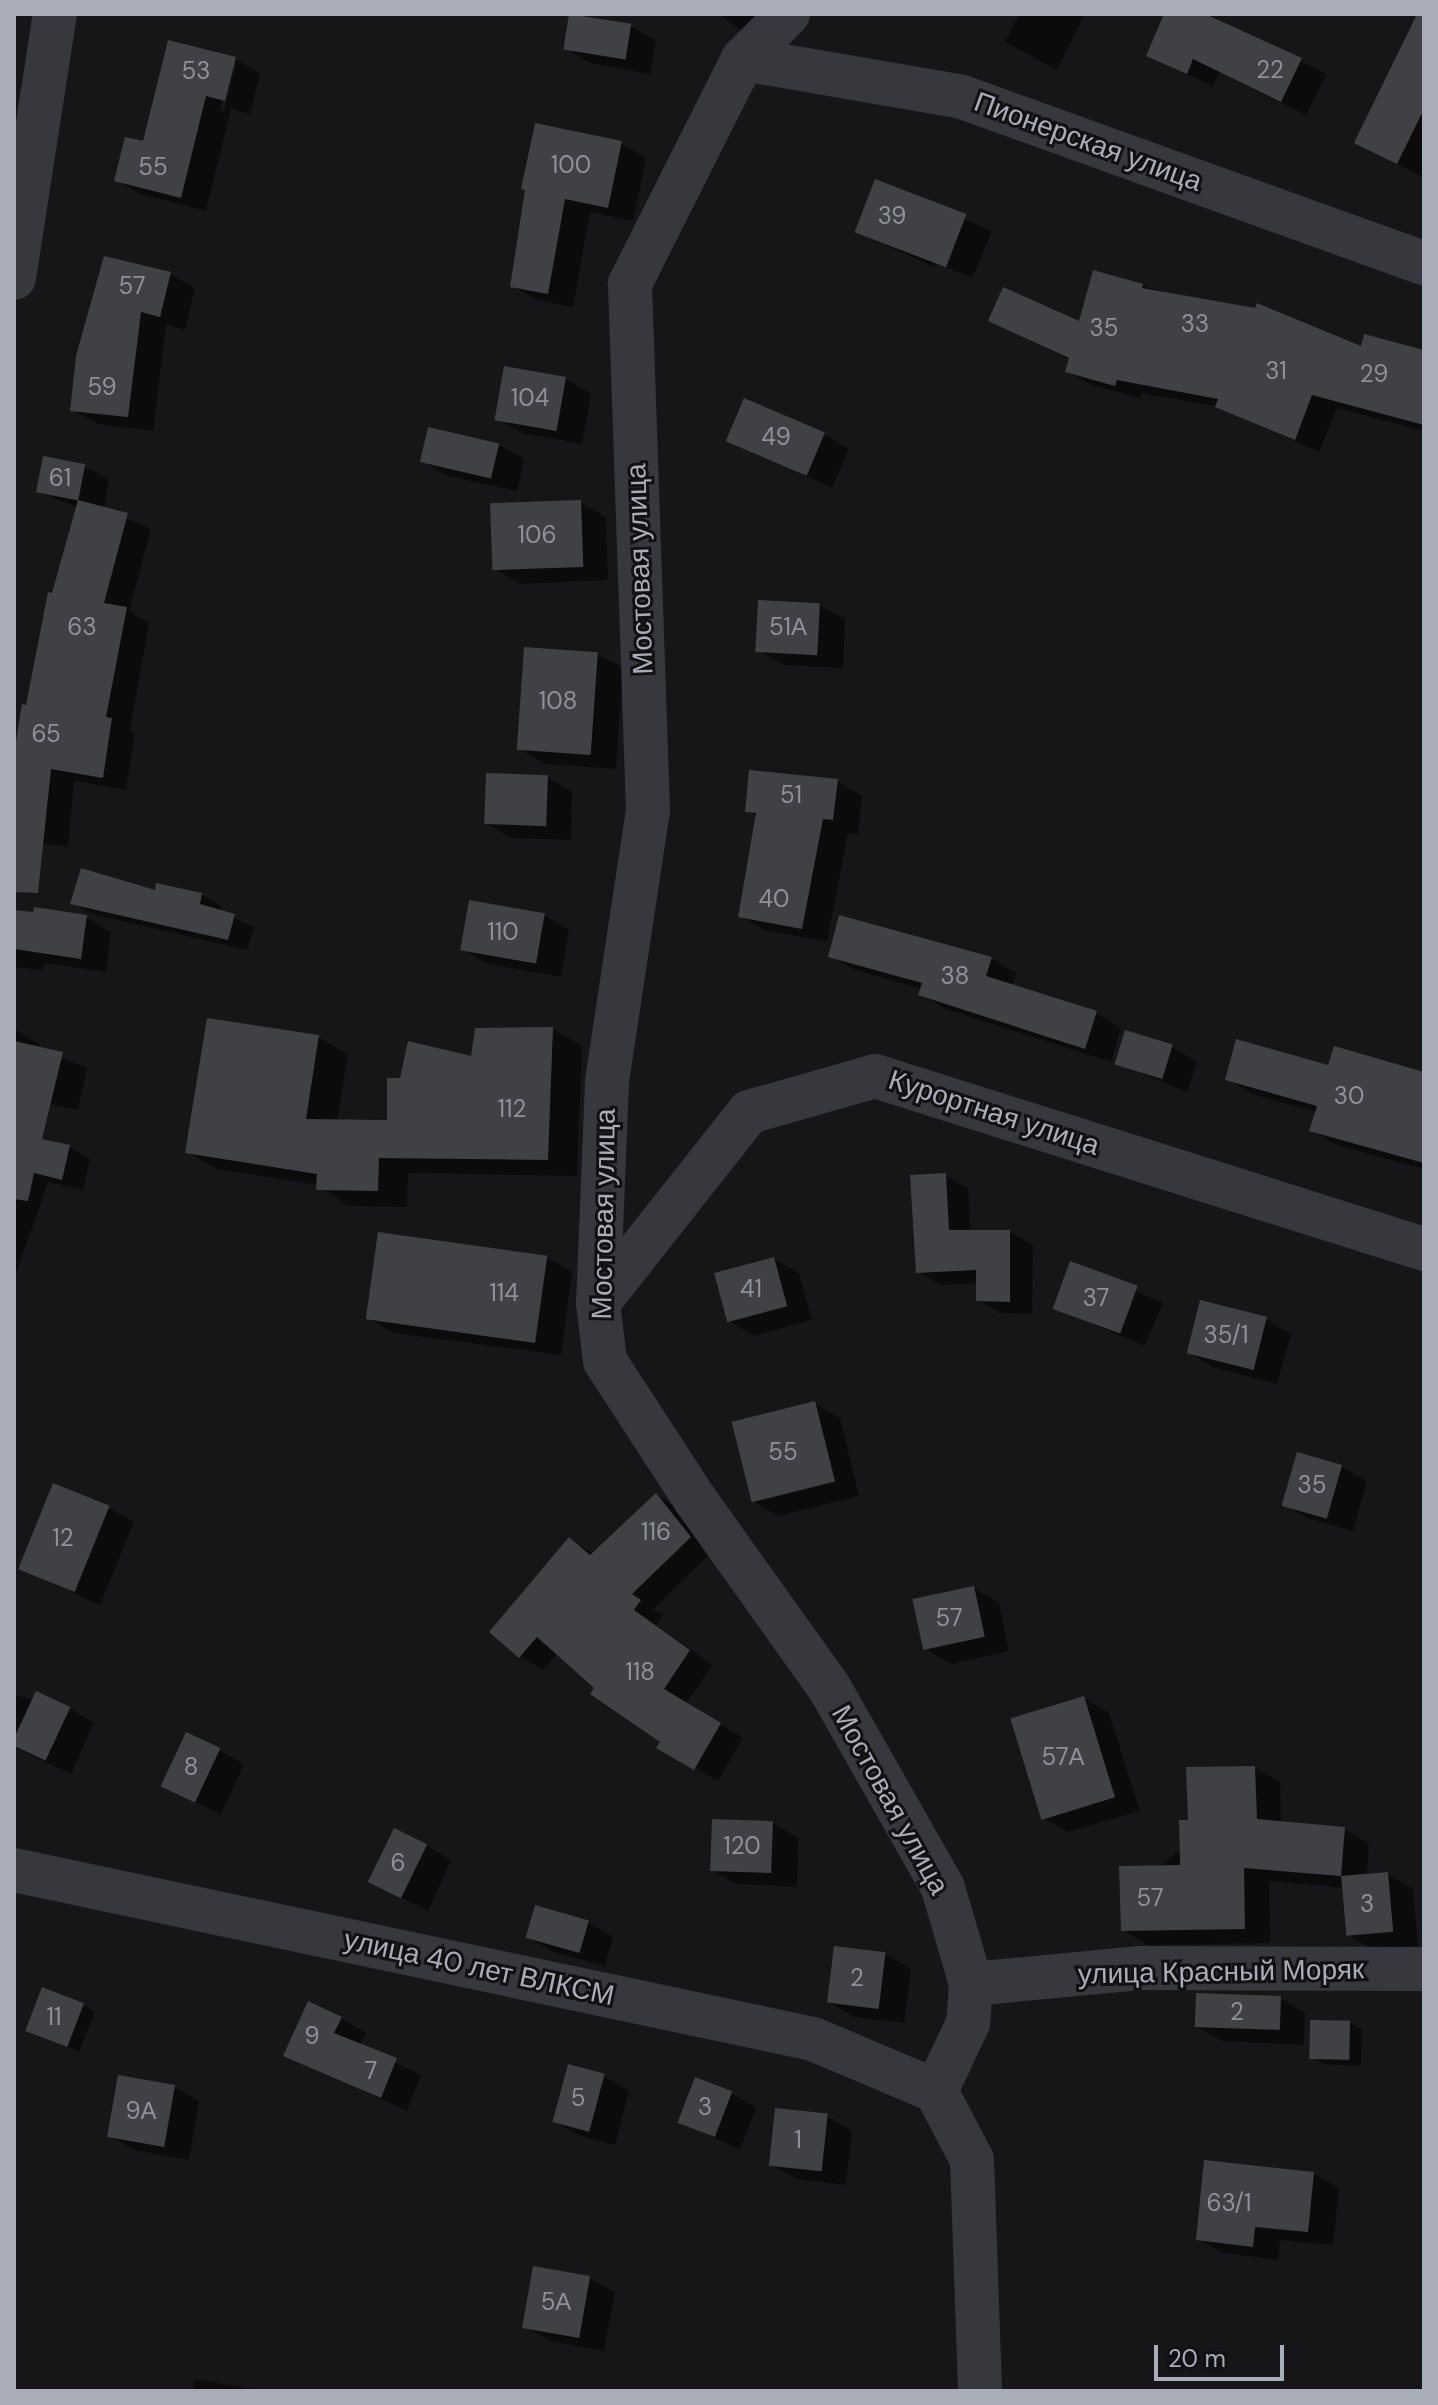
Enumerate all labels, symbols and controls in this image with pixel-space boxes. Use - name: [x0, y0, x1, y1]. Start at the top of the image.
- house number: 22: [1256, 56, 1284, 84]
- house number: 53: [182, 57, 210, 85]
- street label: Пионерская улица: [970, 85, 1206, 199]
- house number: 100: [551, 151, 591, 179]
- house number: 55: [138, 153, 168, 181]
- house number: 39: [878, 202, 906, 230]
- house number: 57: [118, 272, 146, 300]
- house number: 33: [1181, 310, 1209, 338]
- house number: 35: [1090, 314, 1118, 342]
- house number: 31: [1265, 357, 1287, 385]
- house number: 29: [1360, 360, 1388, 388]
- house number: 59: [87, 373, 117, 401]
- house number: 104: [511, 384, 549, 412]
- house number: 49: [761, 423, 791, 451]
- street label: Мостовая улица: [620, 463, 660, 675]
- house number: 61: [49, 464, 71, 492]
- house number: 106: [518, 521, 556, 549]
- house number: 63: [67, 613, 97, 641]
- house number: 51А: [769, 613, 807, 641]
- house number: 108: [539, 687, 577, 715]
- house number: 65: [31, 720, 61, 748]
- house number: 51: [780, 781, 802, 809]
- house number: 40: [759, 885, 789, 913]
- house number: 110: [487, 918, 519, 946]
- house number: 38: [941, 962, 969, 990]
- street label: Курортная улица: [884, 1063, 1104, 1163]
- house number: 30: [1334, 1082, 1364, 1110]
- house number: 112: [498, 1095, 526, 1123]
- street label: Мостовая улица: [585, 1108, 623, 1320]
- house number: 41: [740, 1275, 762, 1303]
- house number: 114: [489, 1279, 519, 1307]
- house number: 37: [1083, 1284, 1109, 1312]
- house number: 35/1: [1204, 1321, 1248, 1349]
- house number: 55: [768, 1438, 798, 1466]
- house number: 35: [1298, 1471, 1326, 1499]
- house number: 116: [641, 1518, 671, 1546]
- house number: 12: [52, 1524, 74, 1552]
- house number: 57: [935, 1604, 963, 1632]
- house number: 118: [625, 1658, 655, 1686]
- street label: Мостовая улица: [824, 1700, 956, 1900]
- house number: 57А: [1041, 1743, 1085, 1771]
- house number: 8: [184, 1753, 198, 1781]
- house number: 120: [723, 1832, 761, 1860]
- house number: 6: [390, 1849, 406, 1877]
- house number: 57: [1136, 1884, 1164, 1912]
- house number: 3: [1360, 1890, 1374, 1918]
- street label: улица 40 лет ВЛКСМ: [341, 1923, 617, 2013]
- street label: улица Красный Моряк: [1078, 1953, 1364, 1991]
- house number: 2: [850, 1964, 864, 1992]
- house number: 2: [1230, 1998, 1244, 2026]
- house number: 11: [47, 2003, 61, 2031]
- house number: 9: [304, 2022, 320, 2050]
- house number: 7: [365, 2057, 377, 2085]
- house number: 5: [571, 2084, 585, 2112]
- house number: 3: [698, 2093, 712, 2121]
- house number: 9А: [125, 2097, 157, 2125]
- house number: 1: [794, 2126, 802, 2154]
- house number: 63/1: [1206, 2189, 1252, 2217]
- house number: 5А: [541, 2288, 571, 2316]
- scale bar: [1158, 2329, 1288, 2379]
- text: 20 m: [1168, 2343, 1226, 2374]

